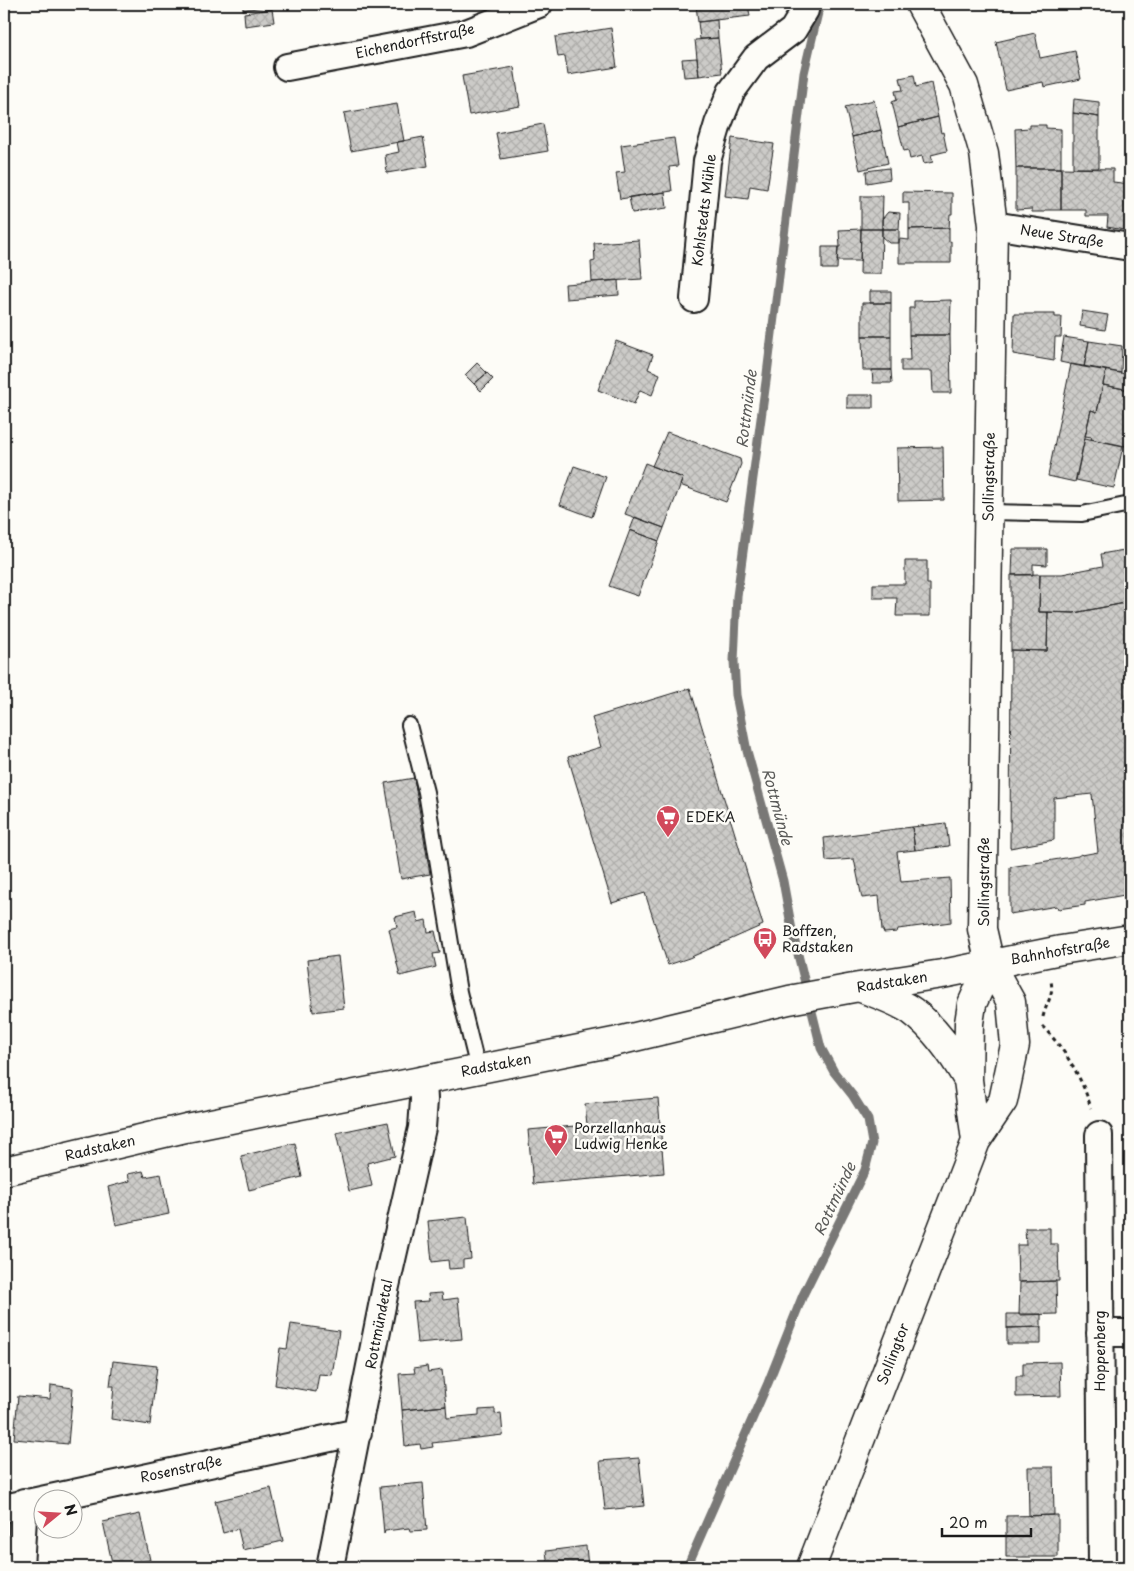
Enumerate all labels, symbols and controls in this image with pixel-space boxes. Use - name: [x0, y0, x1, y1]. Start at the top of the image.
- street label: Eichendorffstraße: [353, 18, 476, 63]
- street label: Kohlstedts Mühle: [686, 152, 721, 267]
- street label: Neue Straße: [1019, 219, 1105, 252]
- water label: Rottmünde: [729, 368, 762, 449]
- street label: Sollingstraße: [977, 432, 1000, 522]
- water label: Rottmünde: [757, 766, 800, 848]
- supermarket icon: EDEKA: [655, 804, 681, 838]
- place label: EDEKA: [686, 806, 736, 827]
- street label: Sollingstraße: [973, 837, 994, 927]
- place label: Boffzen, Radstaken: [782, 920, 853, 957]
- bus stop icon: Boffzen, Radstaken: [752, 926, 778, 960]
- street label: Bahnhofstraße: [1008, 931, 1112, 970]
- street label: Radstaken: [855, 966, 929, 997]
- street label: Radstaken: [459, 1047, 533, 1082]
- place label: Porzellanhaus Ludwig Henke: [574, 1117, 668, 1154]
- supermarket icon: Porzellanhaus Ludwig Henke: [543, 1123, 569, 1157]
- street label: Radstaken: [63, 1129, 137, 1166]
- water label: Rottmünde: [807, 1157, 861, 1239]
- street label: Rottmündetal: [360, 1277, 398, 1371]
- street label: Hoppenberg: [1089, 1310, 1110, 1392]
- street label: Sollingtor: [871, 1319, 914, 1388]
- street label: Rosenstraße: [138, 1450, 224, 1487]
- north arrow: [32, 1488, 82, 1538]
- text: N: [59, 1501, 83, 1518]
- scale bar: [942, 1506, 1030, 1538]
- text: 20 m: [949, 1510, 988, 1533]

